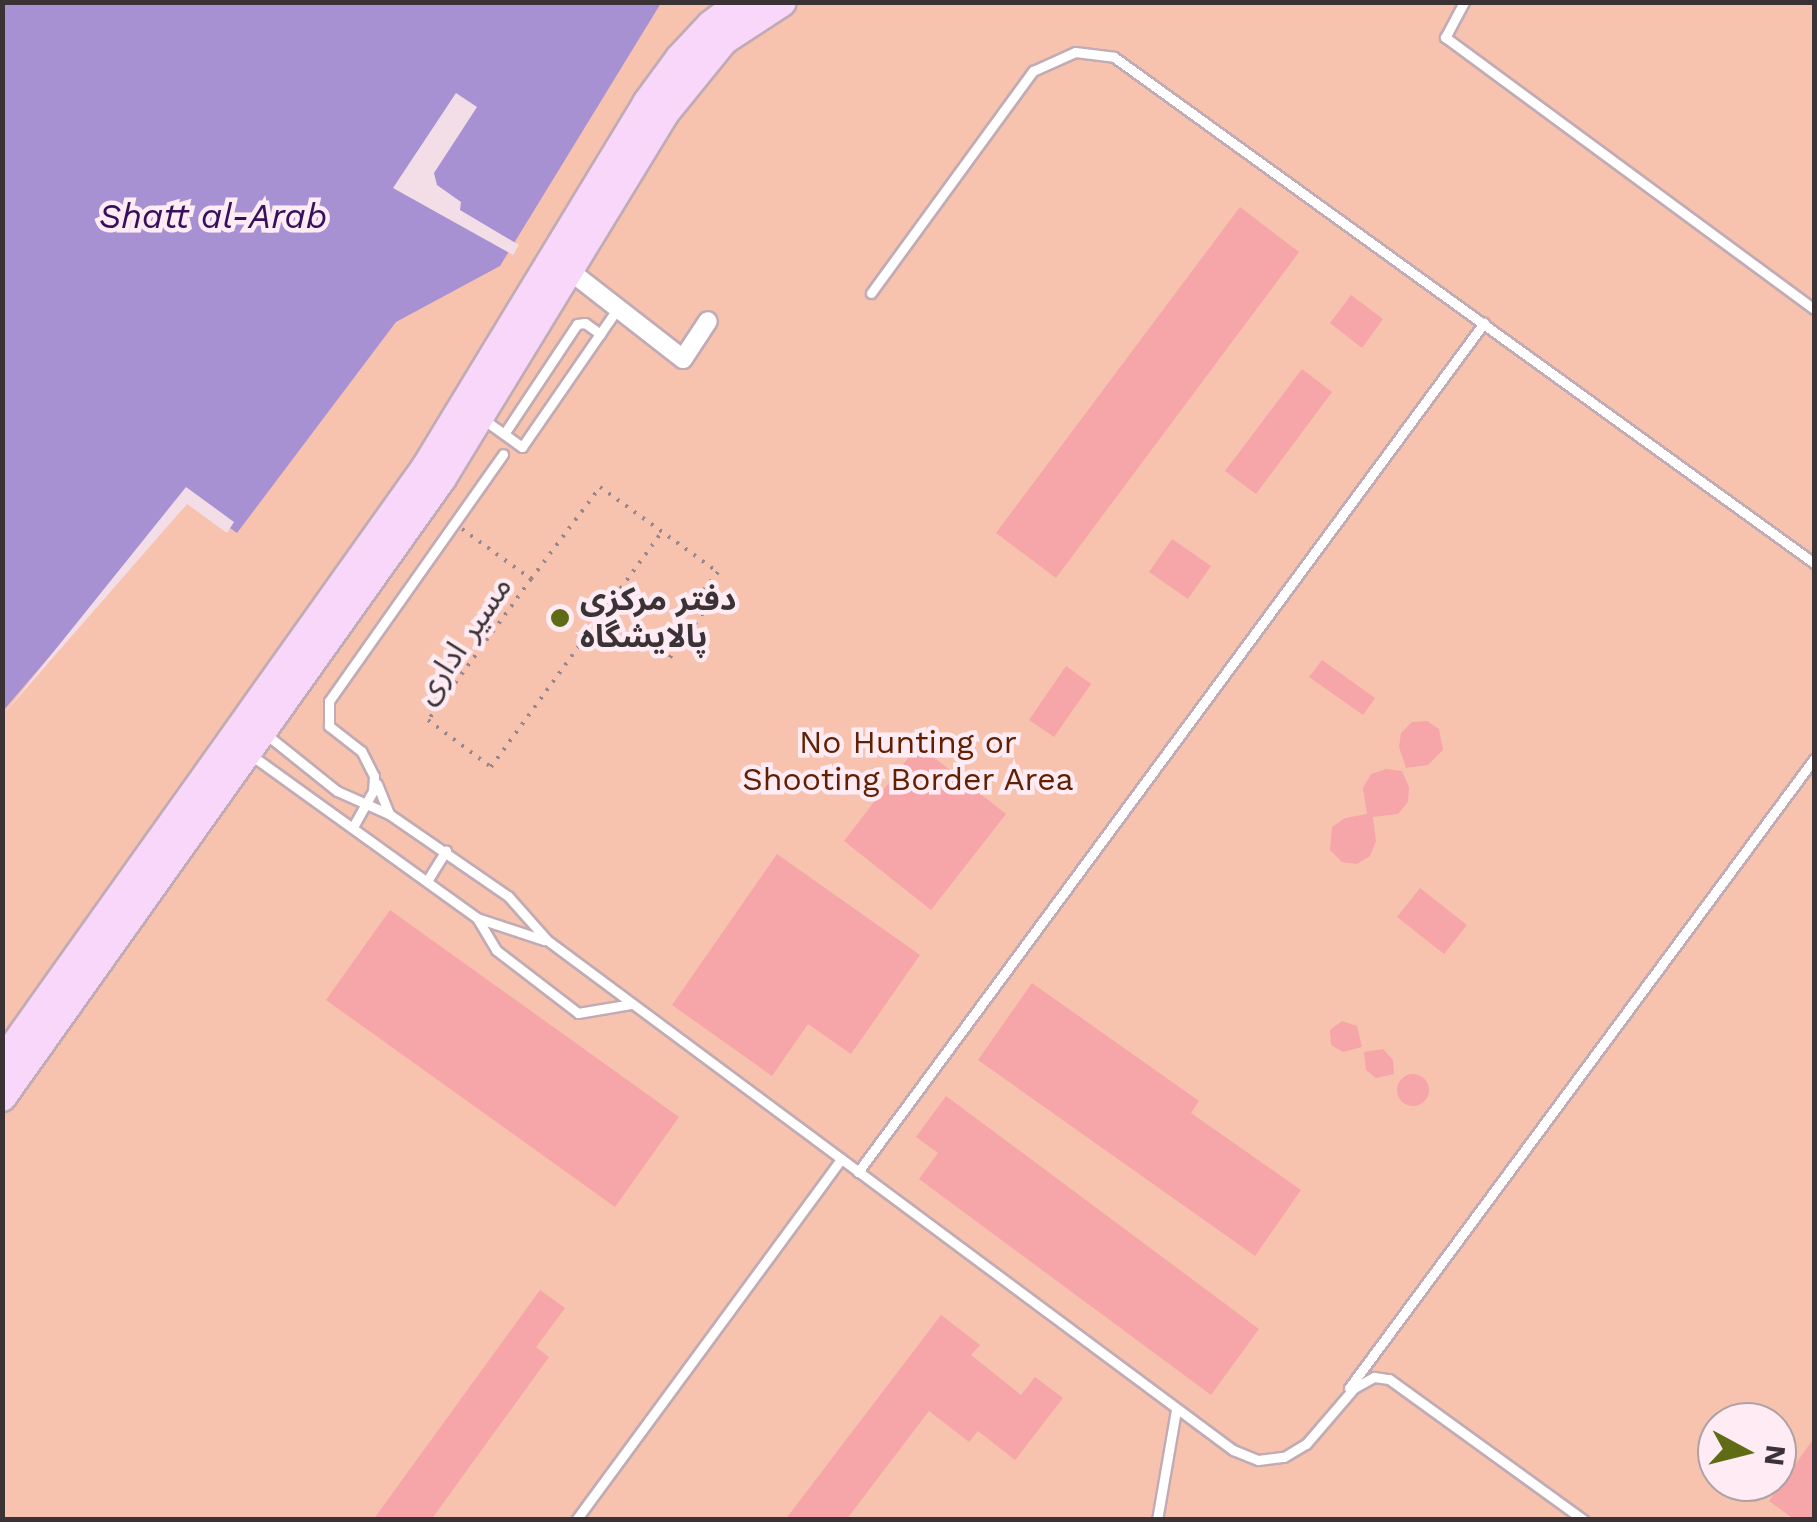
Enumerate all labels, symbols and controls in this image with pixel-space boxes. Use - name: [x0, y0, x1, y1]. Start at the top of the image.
- water label: Shatt al-Arab: [99, 195, 327, 237]
- street label: مسیر اداری: [406, 569, 520, 711]
- place label: دفتر مرکزی پالایشگاه: [580, 581, 736, 656]
- marker: دفتر مرکزی پالایشگاه: [549, 607, 571, 629]
- park label: No Hunting or Shooting Border Area: [741, 724, 1075, 799]
- north arrow: [1697, 1402, 1797, 1502]
- text: N: [1758, 1443, 1793, 1468]

